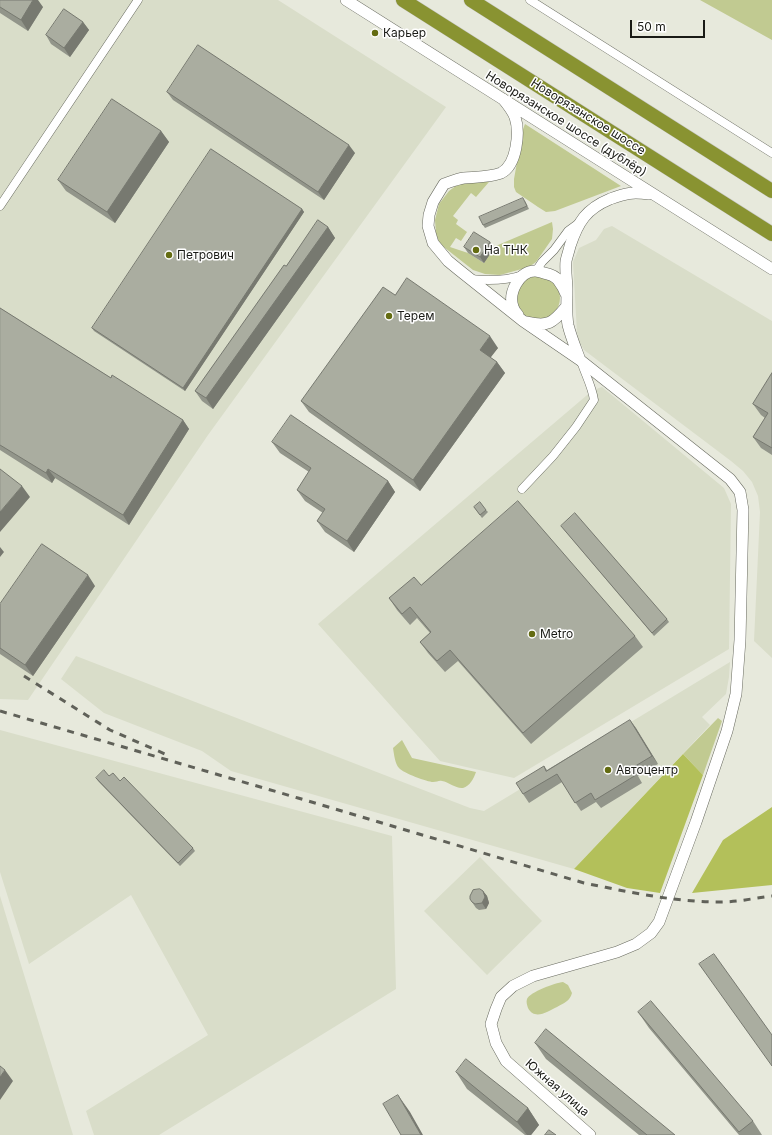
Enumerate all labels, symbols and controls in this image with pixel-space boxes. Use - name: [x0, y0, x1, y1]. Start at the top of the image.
- scale bar: [632, 12, 707, 38]
- text: 50 m: [637, 19, 666, 34]
- place label: Карьер: [383, 26, 426, 40]
- marker: Карьер: [370, 28, 380, 38]
- street label: Новорязанское шоссе (дублёр): [483, 68, 649, 180]
- street label: Новорязанское шоссе: [528, 76, 648, 158]
- place label: На ТНК: [484, 243, 528, 257]
- marker: На ТНК: [471, 245, 481, 255]
- place label: Петрович: [177, 248, 234, 262]
- marker: Петрович: [164, 250, 174, 260]
- place label: Терем: [397, 309, 434, 323]
- marker: Терем: [384, 311, 394, 321]
- place label: Metro: [540, 627, 573, 641]
- marker: Metro: [527, 629, 537, 639]
- place label: Автоцентр: [616, 763, 678, 777]
- marker: Автоцентр: [603, 765, 613, 775]
- street label: Южная улица: [522, 1056, 592, 1120]

